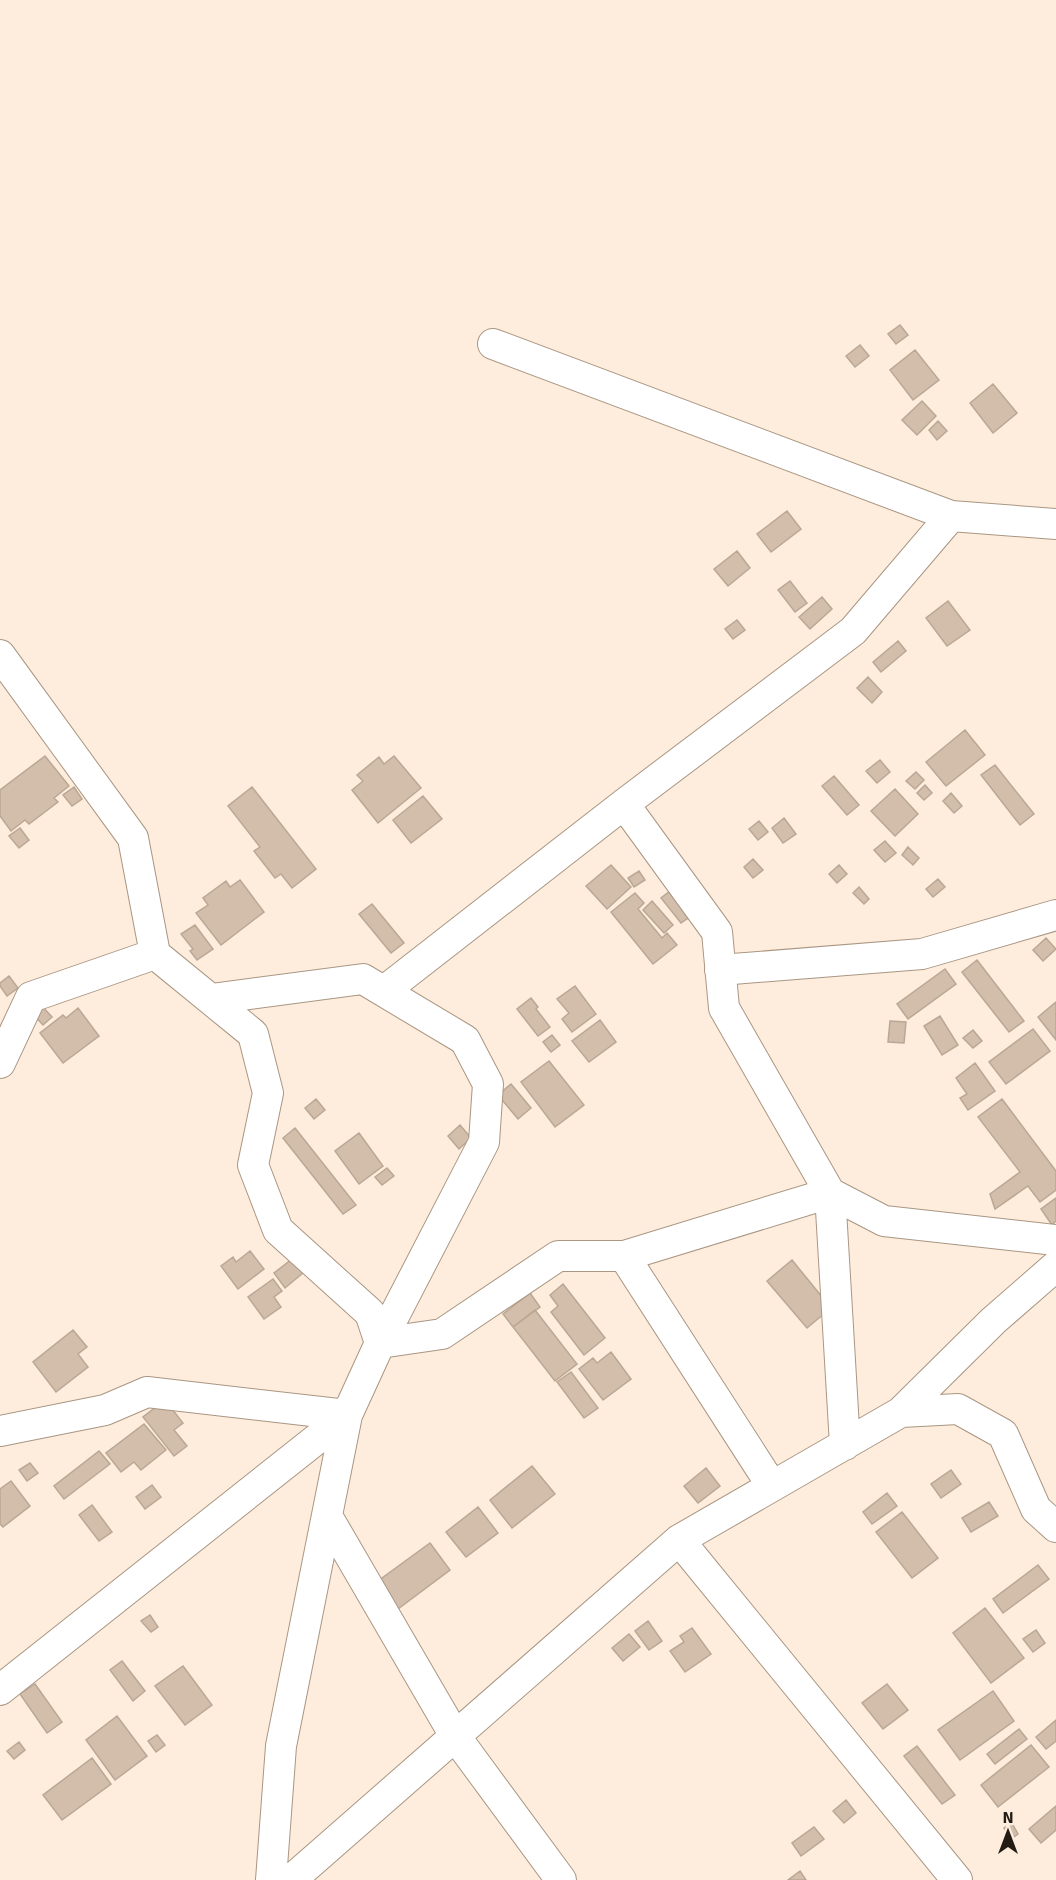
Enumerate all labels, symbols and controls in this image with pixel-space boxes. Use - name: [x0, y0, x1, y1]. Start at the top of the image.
- north arrow: [978, 1802, 1038, 1862]
- text: N: [1002, 1808, 1014, 1828]

